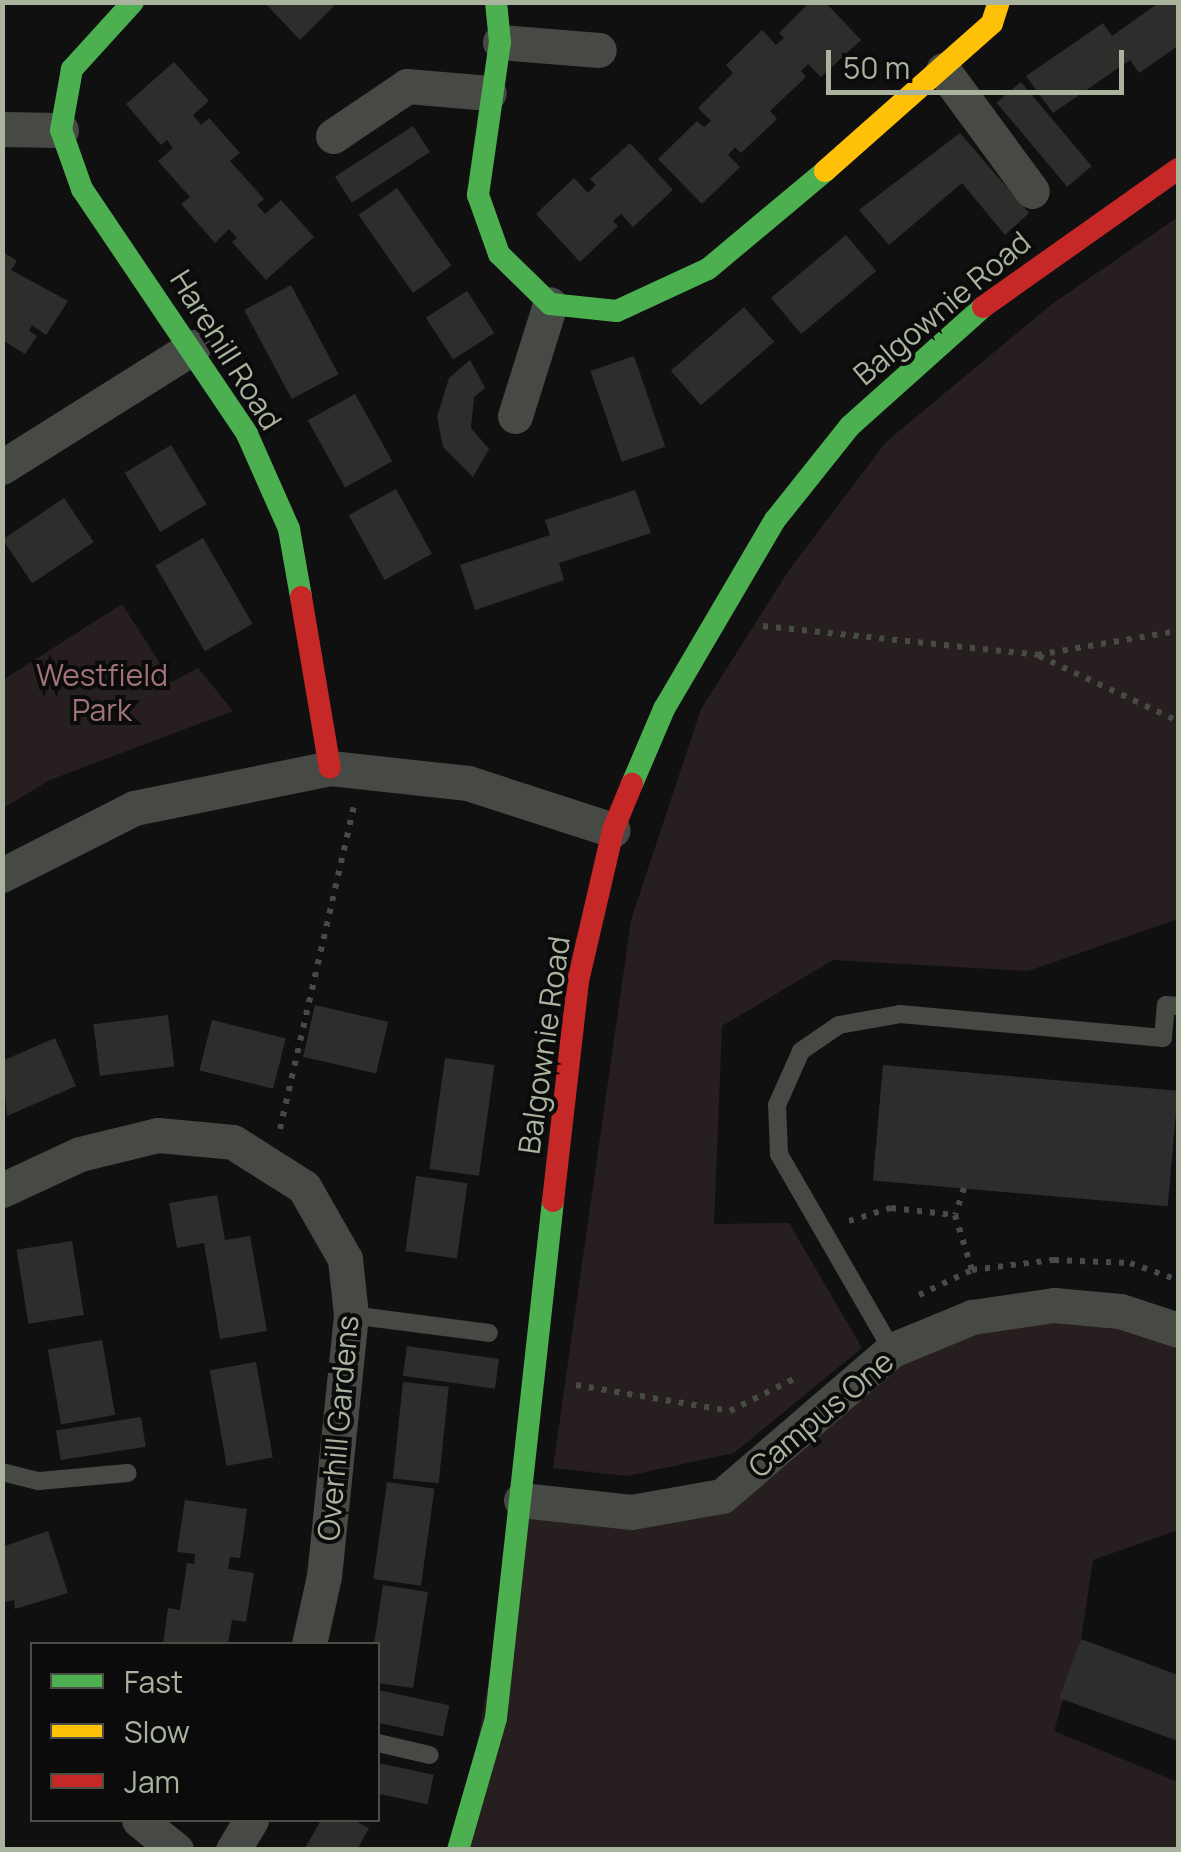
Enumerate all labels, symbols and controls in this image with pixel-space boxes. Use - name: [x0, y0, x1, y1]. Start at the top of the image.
- scale bar: [831, 30, 1128, 92]
- text: 50 m: [843, 47, 910, 88]
- street label: Balgownie Road: [846, 224, 1038, 392]
- street label: Harehill Road: [163, 264, 289, 436]
- park label: Westfield Park: [36, 657, 168, 728]
- street label: Balgownie Road: [511, 934, 577, 1156]
- street label: Overhill Gardens: [310, 1314, 366, 1542]
- street label: Campus One: [741, 1343, 901, 1485]
- legend: [30, 1642, 380, 1822]
- text: Fast: [124, 1661, 183, 1702]
- text: Slow: [124, 1711, 190, 1752]
- text: Jam: [124, 1761, 180, 1802]

